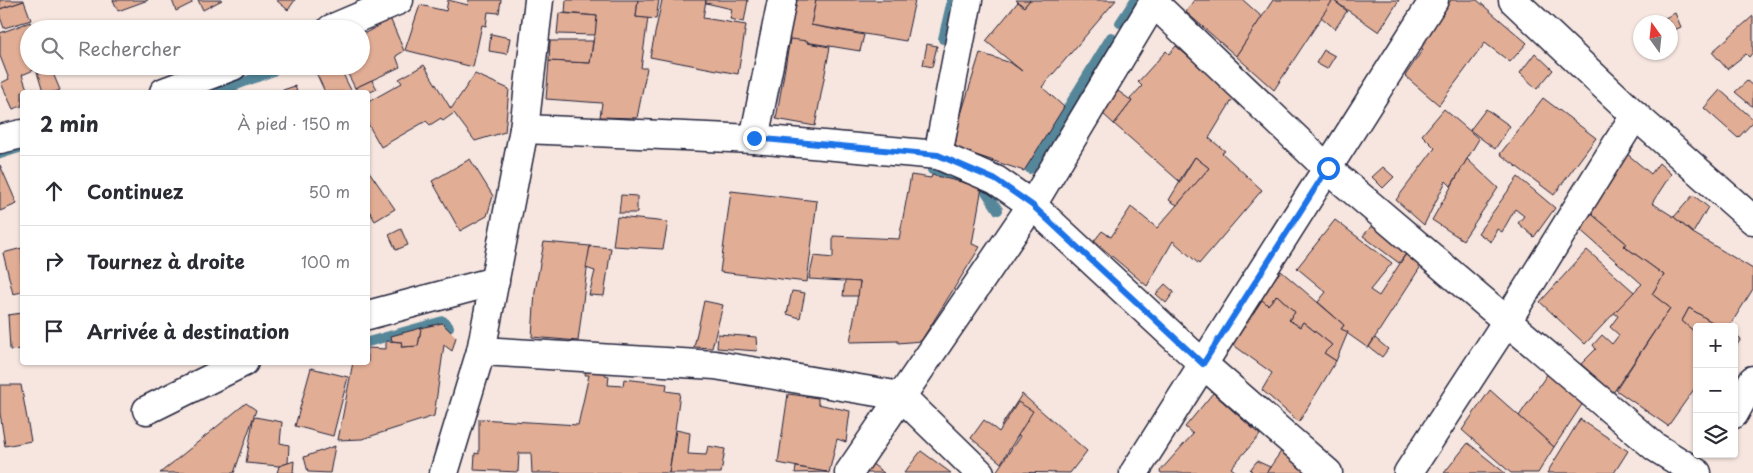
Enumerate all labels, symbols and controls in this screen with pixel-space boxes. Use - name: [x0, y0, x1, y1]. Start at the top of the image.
- north arrow: [1633, 15, 1678, 60]
- search box: [20, 20, 370, 75]
- icon: search: [38, 34, 66, 62]
- text: Rechercher: [78, 34, 181, 62]
- text: 2 min: [40, 107, 99, 139]
- text: À pied · 150 m: [237, 111, 350, 135]
- route end: [743, 127, 766, 150]
- route start: [1317, 157, 1340, 180]
- icon: ahead: [40, 177, 68, 205]
- text: Continuez: [87, 177, 184, 205]
- text: 50 m: [309, 179, 350, 203]
- icon: right: [40, 247, 68, 275]
- text: Tournez à droite: [87, 247, 245, 275]
- text: 100 m: [301, 249, 350, 273]
- icon: arrive: [40, 317, 68, 345]
- text: Arrivée à destination: [87, 317, 290, 345]
- map controls: [1693, 323, 1738, 458]
- button: +: [1693, 323, 1738, 368]
- button: −: [1693, 368, 1738, 413]
- button: layers: [1693, 413, 1738, 458]

